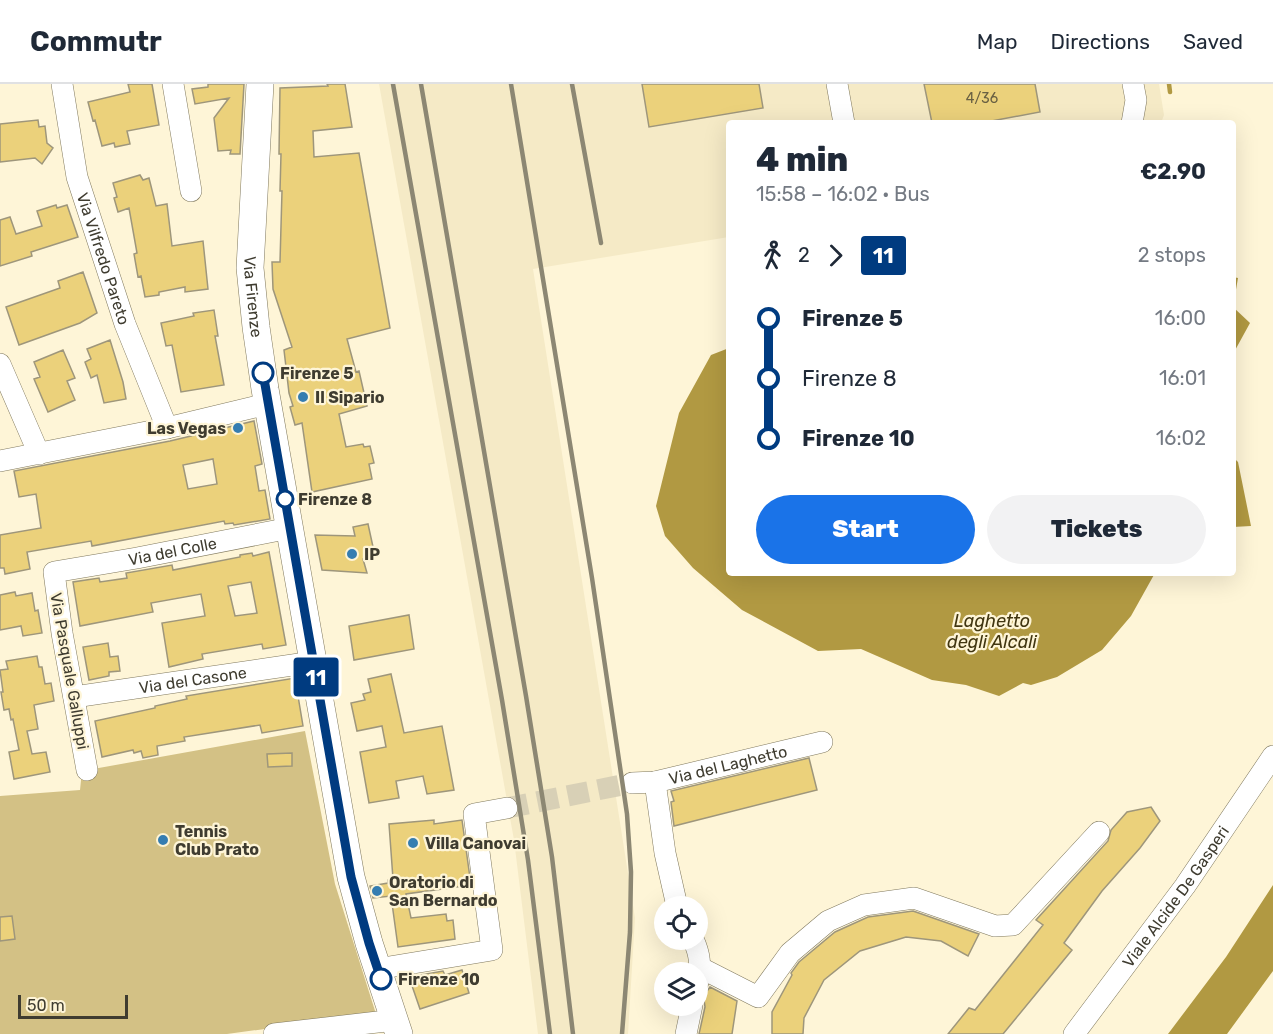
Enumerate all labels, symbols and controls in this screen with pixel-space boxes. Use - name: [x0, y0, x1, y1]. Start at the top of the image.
- text: Commutr: [30, 25, 162, 58]
- text: Map: [977, 29, 1018, 54]
- text: Directions: [1051, 29, 1150, 54]
- text: Saved: [1183, 29, 1243, 54]
- house number: 4/36: [966, 90, 998, 107]
- text: 4 min: [756, 140, 848, 179]
- text: €2.90: [1140, 158, 1206, 185]
- text: 15:58 – 16:02 · Bus: [756, 182, 930, 206]
- street label: Via Vilfredo Pareto: [73, 190, 134, 327]
- icon: walk: [756, 239, 789, 272]
- icon: forward: [819, 239, 852, 272]
- text: 2: [798, 243, 810, 267]
- text: 11: [873, 243, 894, 268]
- text: 2 stops: [1138, 243, 1206, 267]
- street label: Via Firenze: [240, 255, 266, 339]
- text: Firenze 5: [802, 305, 903, 332]
- text: 16:00: [1155, 306, 1206, 330]
- marker: Firenze 5: [252, 362, 274, 384]
- place label: Firenze 5: [280, 364, 353, 383]
- text: Firenze 8: [802, 365, 897, 392]
- text: 16:01: [1159, 366, 1206, 390]
- place label: Il Sipario: [315, 388, 385, 407]
- marker: Il Sipario: [296, 390, 310, 404]
- place label: Las Vegas: [147, 419, 226, 438]
- marker: Las Vegas: [231, 421, 245, 435]
- text: Firenze 10: [802, 425, 915, 452]
- text: 16:02: [1156, 426, 1206, 450]
- marker: Firenze 8: [276, 490, 294, 508]
- place label: Firenze 8: [298, 490, 372, 509]
- button: Start: [756, 495, 975, 564]
- button: Tickets: [987, 495, 1206, 564]
- street label: Via del Colle: [127, 534, 218, 569]
- place label: IP: [364, 545, 380, 564]
- marker: IP: [345, 547, 359, 561]
- street label: Via Pasquale Galluppi: [46, 591, 93, 751]
- water label: Laghetto degli Alcali: [947, 610, 1038, 653]
- line badge: 11: [289, 658, 343, 696]
- street label: Via del Casone: [138, 663, 248, 697]
- text: 11: [306, 665, 326, 690]
- street label: Via del Laghetto: [667, 742, 789, 788]
- place label: Tennis Club Prato: [175, 822, 259, 859]
- street label: Viale Alcide De Gasperi: [1119, 822, 1233, 971]
- marker: Tennis Club Prato: [156, 833, 170, 847]
- place label: Villa Canovai: [425, 834, 526, 853]
- marker: Villa Canovai: [406, 836, 420, 850]
- place label: Oratorio di San Bernardo: [389, 873, 498, 910]
- marker: Oratorio di San Bernardo: [370, 884, 384, 898]
- map controls: [654, 896, 708, 1016]
- button: locate: [654, 896, 708, 950]
- button: layers: [654, 962, 708, 1016]
- marker: Firenze 10: [370, 968, 392, 990]
- place label: Firenze 10: [398, 970, 480, 989]
- scale bar: [18, 992, 128, 1020]
- text: 50 m: [27, 996, 65, 1015]

